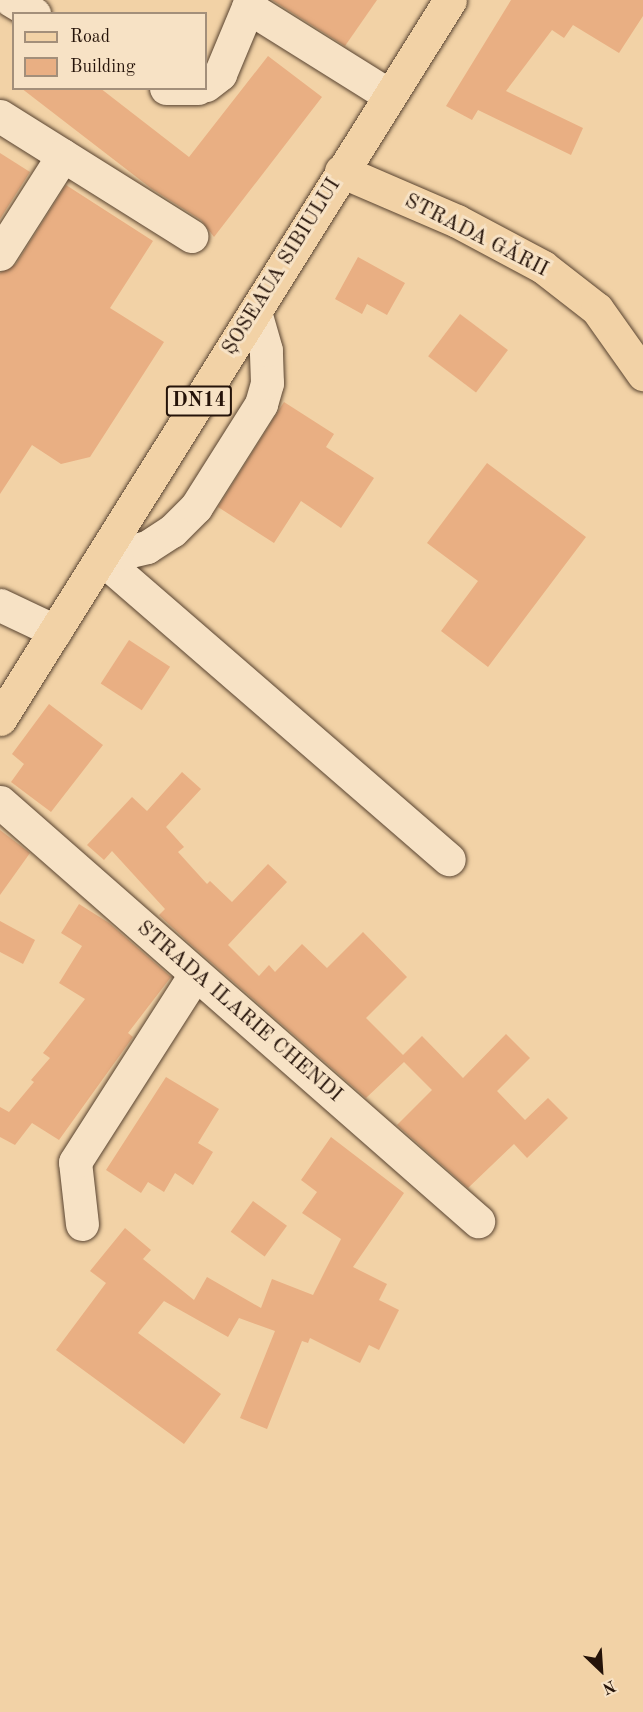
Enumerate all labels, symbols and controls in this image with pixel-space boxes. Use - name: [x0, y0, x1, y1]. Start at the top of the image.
- legend: [12, 12, 207, 90]
- text: Road: [70, 28, 110, 46]
- text: Building: [70, 58, 135, 76]
- street label: ȘOSEAUA SIBIULUI: [217, 174, 347, 360]
- street label: STRADA GĂRII: [400, 189, 552, 283]
- road number: DN14: [164, 384, 234, 418]
- street label: STRADA ILARIE CHENDI: [131, 916, 347, 1108]
- north arrow: [571, 1640, 631, 1700]
- text: N: [600, 1676, 618, 1696]

